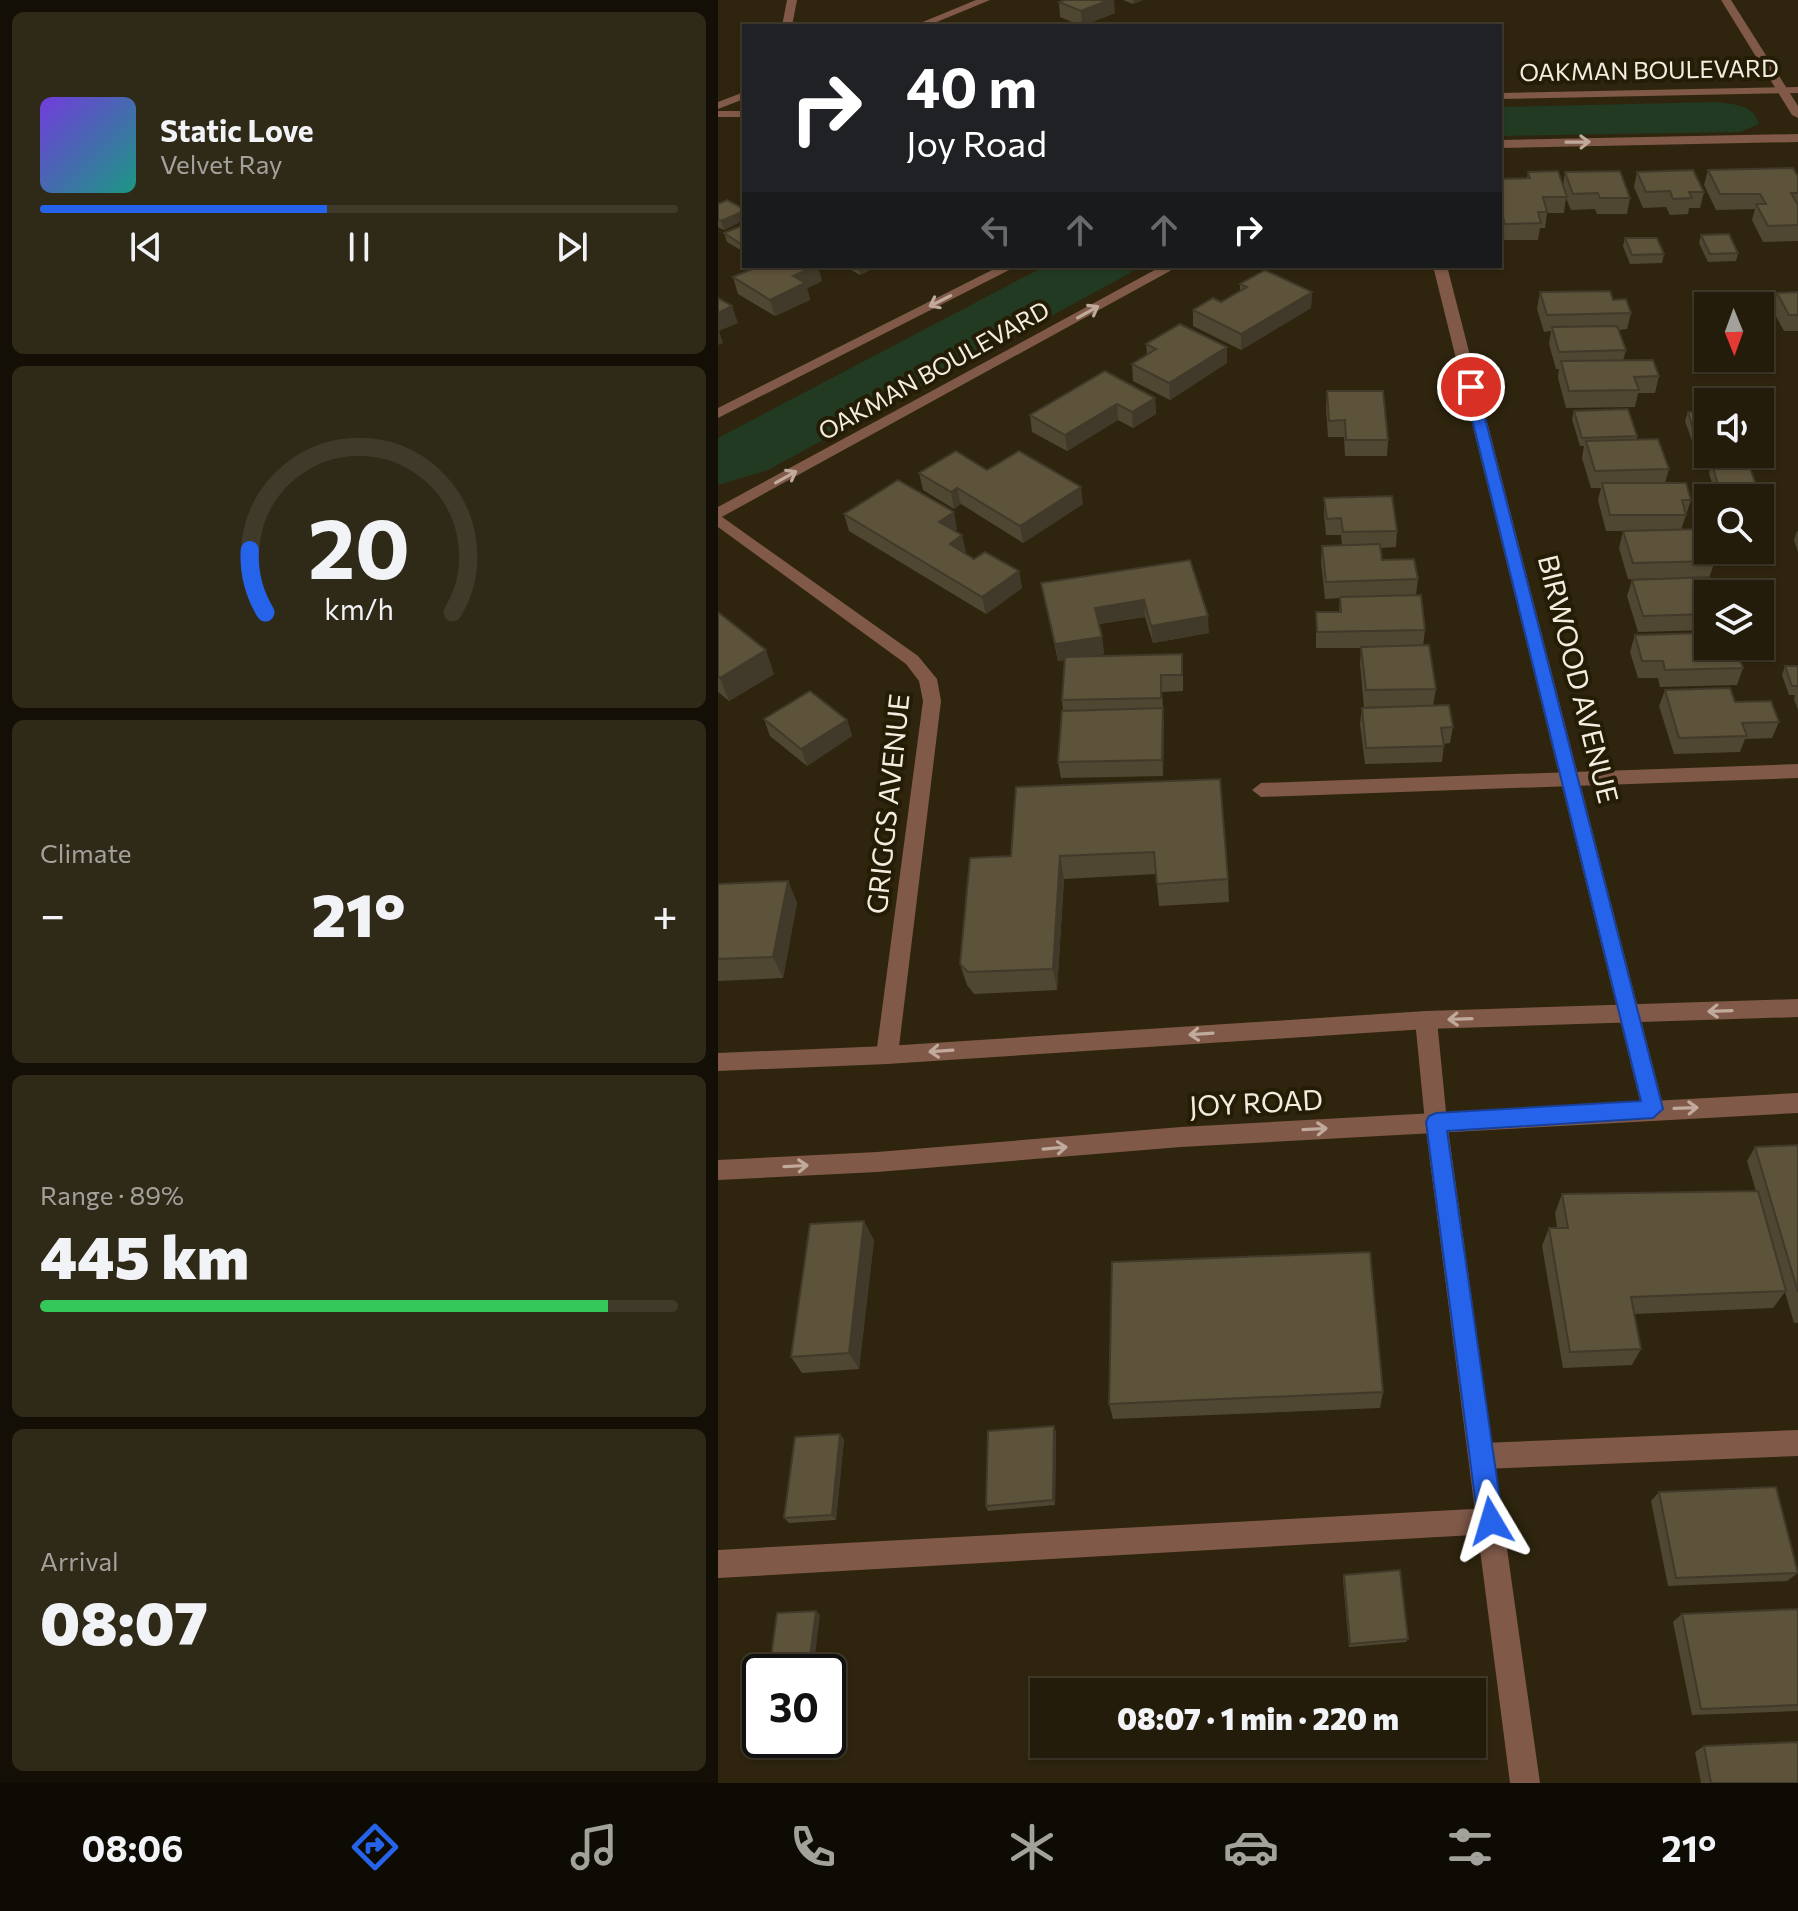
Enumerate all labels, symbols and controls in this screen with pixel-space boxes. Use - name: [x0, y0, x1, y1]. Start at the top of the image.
- text: 40 m: [906, 51, 1037, 120]
- street label: OAKMAN BOULEVARD: [1519, 53, 1779, 86]
- icon: right: [774, 56, 878, 160]
- text: Static Love: [160, 111, 314, 148]
- text: Joy Road: [906, 120, 1047, 164]
- one-way arrow: [1564, 134, 1591, 150]
- text: Velvet Ray: [160, 148, 283, 179]
- icon: left: [974, 208, 1018, 252]
- icon: ahead: [1058, 208, 1102, 252]
- icon: ahead: [1142, 208, 1186, 252]
- icon: right: [1226, 208, 1270, 252]
- icon: previous: [124, 225, 168, 269]
- icon: pause: [337, 225, 381, 269]
- icon: next: [550, 225, 594, 269]
- north arrow: [1694, 292, 1774, 372]
- map controls: [1694, 292, 1774, 660]
- street label: OAKMAN BOULEVARD: [813, 294, 1054, 445]
- one-way arrow: [929, 294, 953, 310]
- one-way arrow: [1076, 303, 1099, 319]
- pin: [1437, 353, 1505, 421]
- icon: arrive: [1449, 365, 1493, 409]
- button: sound: [1694, 388, 1774, 468]
- one-way arrow: [774, 469, 798, 484]
- button: search: [1694, 484, 1774, 564]
- text: 20: [308, 494, 410, 596]
- street label: BIRWOOD AVENUE: [1532, 551, 1626, 807]
- button: layers: [1694, 580, 1774, 660]
- text: km/h: [324, 591, 394, 626]
- street label: GRIGGS AVENUE: [859, 692, 915, 916]
- text: Climate: [40, 837, 132, 868]
- text: 21°: [311, 876, 406, 949]
- text: −: [40, 886, 65, 940]
- text: +: [652, 886, 678, 940]
- one-way arrow: [1707, 1003, 1734, 1018]
- one-way arrow: [1447, 1011, 1474, 1026]
- one-way arrow: [1188, 1027, 1215, 1042]
- one-way arrow: [928, 1044, 955, 1059]
- street label: JOY ROAD: [1188, 1082, 1324, 1122]
- one-way arrow: [1672, 1100, 1699, 1115]
- one-way arrow: [1301, 1122, 1328, 1137]
- one-way arrow: [1041, 1140, 1068, 1155]
- one-way arrow: [782, 1158, 809, 1173]
- text: Range · 89%: [40, 1179, 184, 1210]
- text: 445 km: [40, 1218, 249, 1291]
- position arrow: [1449, 1479, 1533, 1563]
- text: Arrival: [40, 1545, 119, 1576]
- text: 08:07: [40, 1584, 208, 1657]
- speed limit sign: 30: [742, 1654, 846, 1758]
- text: 08:07 · 1 min · 220 m: [1117, 1699, 1399, 1736]
- icon: directions: [347, 1819, 403, 1875]
- icon: music: [566, 1819, 622, 1875]
- icon: phone: [785, 1819, 841, 1875]
- icon: climate: [1004, 1819, 1060, 1875]
- icon: car: [1223, 1819, 1279, 1875]
- icon: filters: [1442, 1819, 1498, 1875]
- text: 08:06: [82, 1825, 183, 1869]
- text: 21°: [1661, 1825, 1716, 1869]

